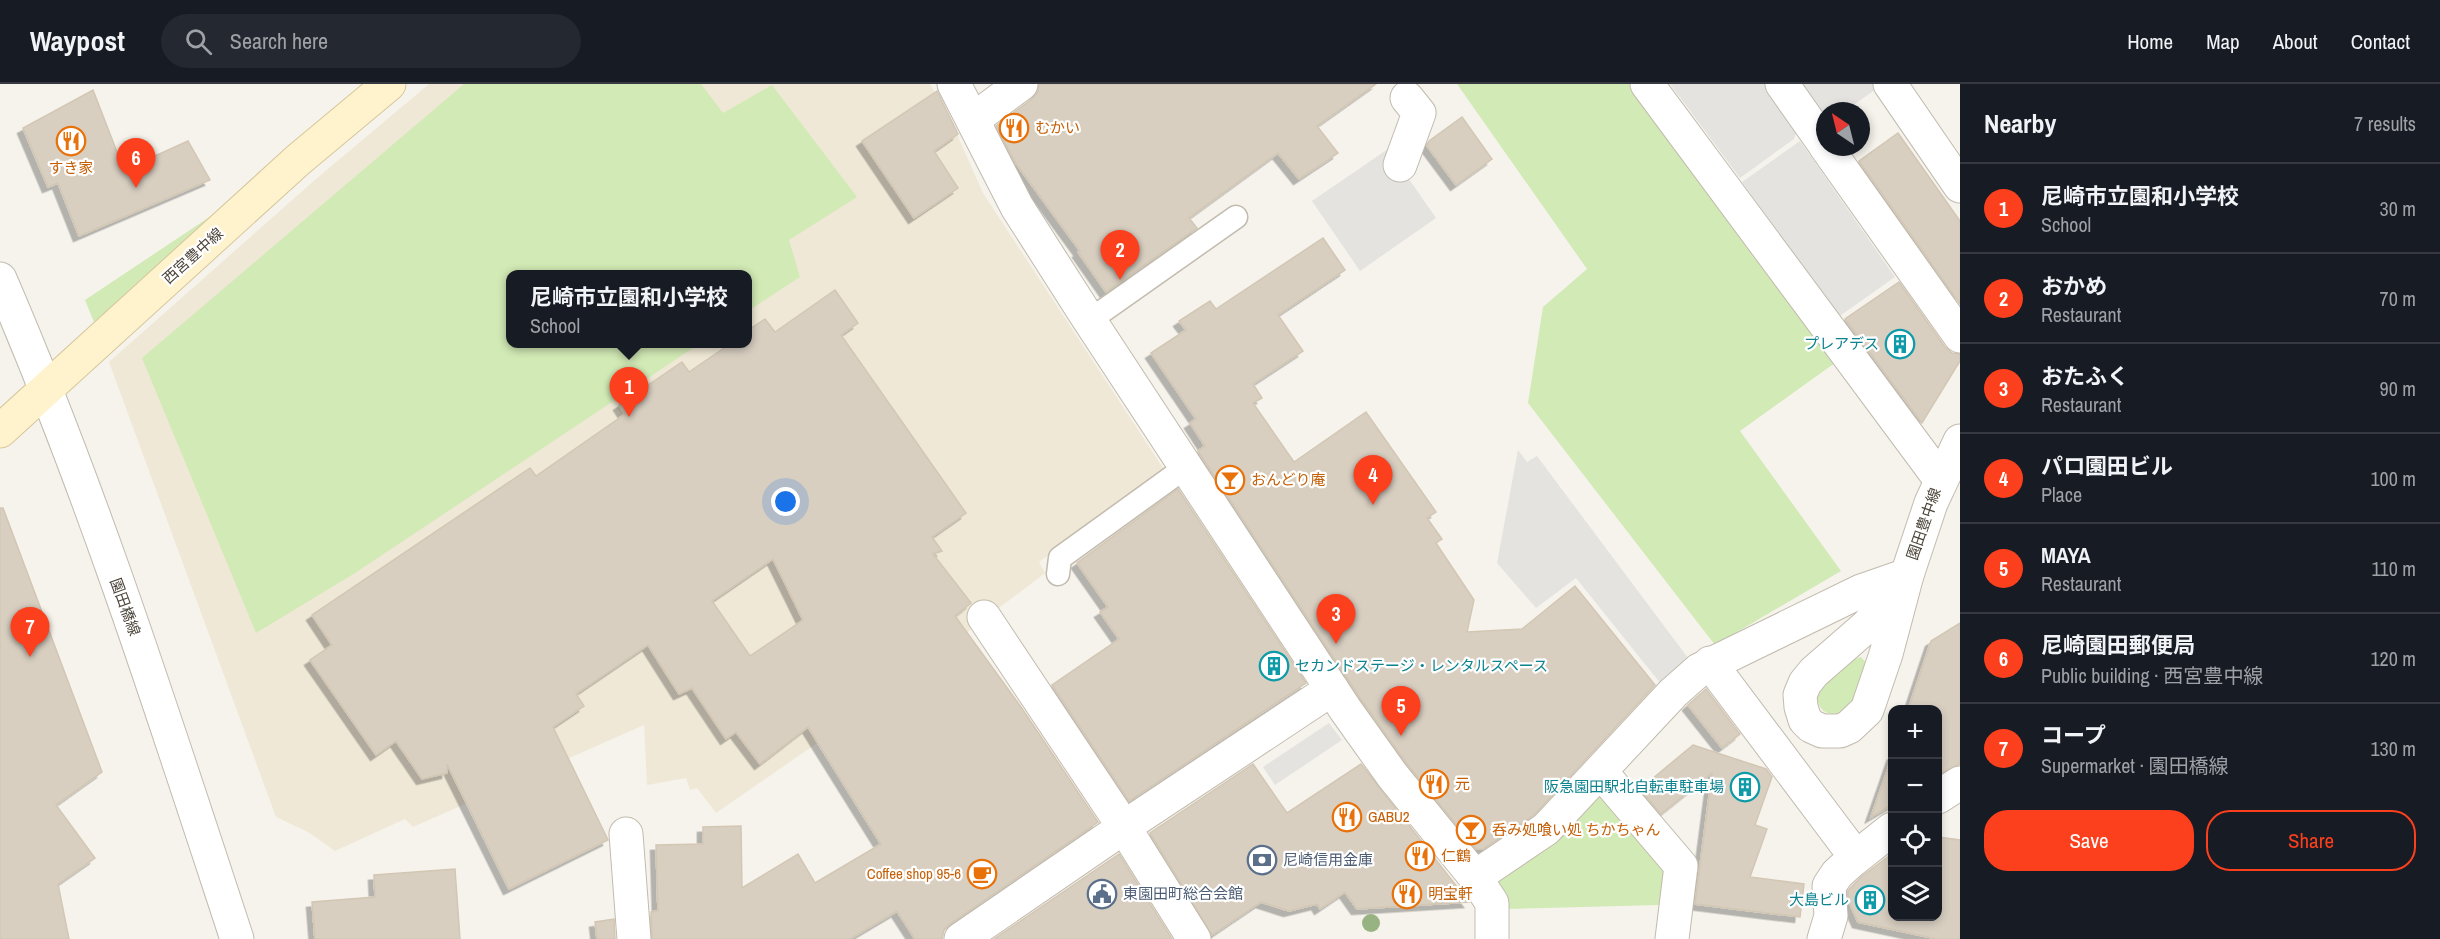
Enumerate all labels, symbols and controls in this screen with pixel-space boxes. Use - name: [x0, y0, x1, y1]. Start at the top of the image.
- search box: [161, 14, 581, 68]
- text: Waypost: [30, 22, 125, 60]
- icon: search: [182, 25, 215, 58]
- text: Search here: [230, 26, 328, 56]
- text: Home: [2127, 27, 2173, 56]
- text: Map: [2206, 27, 2240, 56]
- text: About: [2273, 27, 2318, 56]
- text: Contact: [2351, 27, 2410, 56]
- north arrow: [1816, 102, 1870, 156]
- text: Nearby: [1984, 106, 2056, 141]
- text: 7 results: [2354, 110, 2416, 137]
- restaurant icon: むかい: [998, 112, 1030, 144]
- place label: むかい: [1035, 117, 1080, 138]
- restaurant icon: すき家: [55, 125, 87, 157]
- pin: 6: [116, 138, 156, 188]
- place label: すき家: [48, 157, 94, 178]
- text: 尼崎市立園和小学校: [2041, 181, 2239, 211]
- text: 1: [1999, 195, 2008, 222]
- text: 30 m: [2380, 195, 2416, 222]
- text: School: [2041, 211, 2091, 238]
- street label: 西宮豊中線: [158, 223, 228, 289]
- pin: 2: [1100, 230, 1140, 280]
- popup: [506, 270, 752, 348]
- text: おかめ: [2041, 271, 2107, 301]
- text: 尼崎市立園和小学校: [530, 282, 728, 312]
- text: 2: [1999, 285, 2008, 312]
- text: 70 m: [2380, 285, 2416, 312]
- text: Restaurant: [2041, 301, 2121, 328]
- text: School: [530, 312, 580, 339]
- building icon: プレアデス: [1884, 328, 1916, 360]
- place label: プレアデス: [1804, 333, 1879, 354]
- text: おたふく: [2041, 361, 2129, 391]
- pin: 1: [610, 368, 648, 417]
- text: 3: [1999, 375, 2008, 402]
- text: 90 m: [2380, 375, 2416, 402]
- text: Restaurant: [2041, 391, 2121, 418]
- text: パロ園田ビル: [2041, 451, 2173, 481]
- pin: 4: [1354, 456, 1392, 505]
- bar icon: おんどり庵: [1214, 464, 1246, 496]
- text: 4: [1999, 465, 2008, 492]
- text: 100 m: [2370, 465, 2416, 492]
- place label: おんどり庵: [1251, 469, 1326, 490]
- text: Place: [2041, 481, 2082, 508]
- street label: 園田豊中線: [1901, 485, 1946, 563]
- your location: [771, 487, 800, 516]
- text: MAYA: [2041, 540, 2091, 570]
- text: 5: [1999, 555, 2008, 582]
- text: 110 m: [2372, 555, 2416, 582]
- text: Restaurant: [2041, 570, 2121, 597]
- street label: 園田橋線: [105, 575, 146, 639]
- pin: 3: [1316, 594, 1356, 644]
- pin: 7: [10, 608, 50, 657]
- text: 尼崎園田郵便局: [2041, 630, 2195, 660]
- text: 6: [1999, 645, 2008, 672]
- text: 120 m: [2370, 645, 2416, 672]
- building icon: セカンドステージ・レンタルスペース: [1258, 650, 1290, 682]
- place label: セカンドステージ・レンタルスペース: [1295, 655, 1548, 676]
- text: Public building · 西宮豊中線: [2041, 662, 2263, 689]
- pin: 5: [1382, 686, 1420, 736]
- map controls: [1888, 705, 1942, 921]
- button: +: [1888, 705, 1942, 759]
- text: コープ: [2041, 720, 2106, 750]
- text: 7: [1999, 735, 2008, 762]
- text: 130 m: [2370, 735, 2416, 762]
- text: Supermarket · 園田橋線: [2041, 752, 2229, 779]
- button: −: [1888, 759, 1942, 813]
- restaurant icon: 元: [1418, 768, 1450, 800]
- building icon: 阪急園田駅北自転車駐車場: [1729, 771, 1761, 803]
- place label: 元: [1455, 773, 1470, 794]
- place label: 阪急園田駅北自転車駐車場: [1544, 776, 1724, 797]
- restaurant icon: GABU2: [1331, 801, 1363, 833]
- place label: GABU2: [1368, 806, 1410, 827]
- button: Save: [1984, 810, 2194, 871]
- button: Share: [2206, 810, 2416, 871]
- button: locate: [1888, 813, 1942, 867]
- bar icon: 呑み処喰い処 ちかちゃん: [1455, 814, 1487, 846]
- place label: 呑み処喰い処 ちかちゃん: [1492, 819, 1660, 840]
- restaurant icon: 仁鶴: [1404, 840, 1436, 872]
- bank icon: 尼崎信用金庫: [1246, 844, 1278, 876]
- place label: 仁鶴: [1441, 845, 1471, 866]
- place label: 尼崎信用金庫: [1283, 849, 1373, 870]
- cafe icon: Coffee shop 95-6: [966, 858, 998, 890]
- place label: Coffee shop 95-6: [867, 863, 961, 884]
- button: layers: [1888, 867, 1942, 921]
- public building icon: 東園田町総合会館: [1086, 878, 1118, 910]
- restaurant icon: 明宝軒: [1391, 878, 1423, 910]
- place label: 東園田町総合会館: [1123, 883, 1243, 904]
- place label: 明宝軒: [1428, 883, 1473, 904]
- building icon: 大島ビル: [1854, 884, 1886, 916]
- place label: 大島ビル: [1789, 889, 1849, 910]

